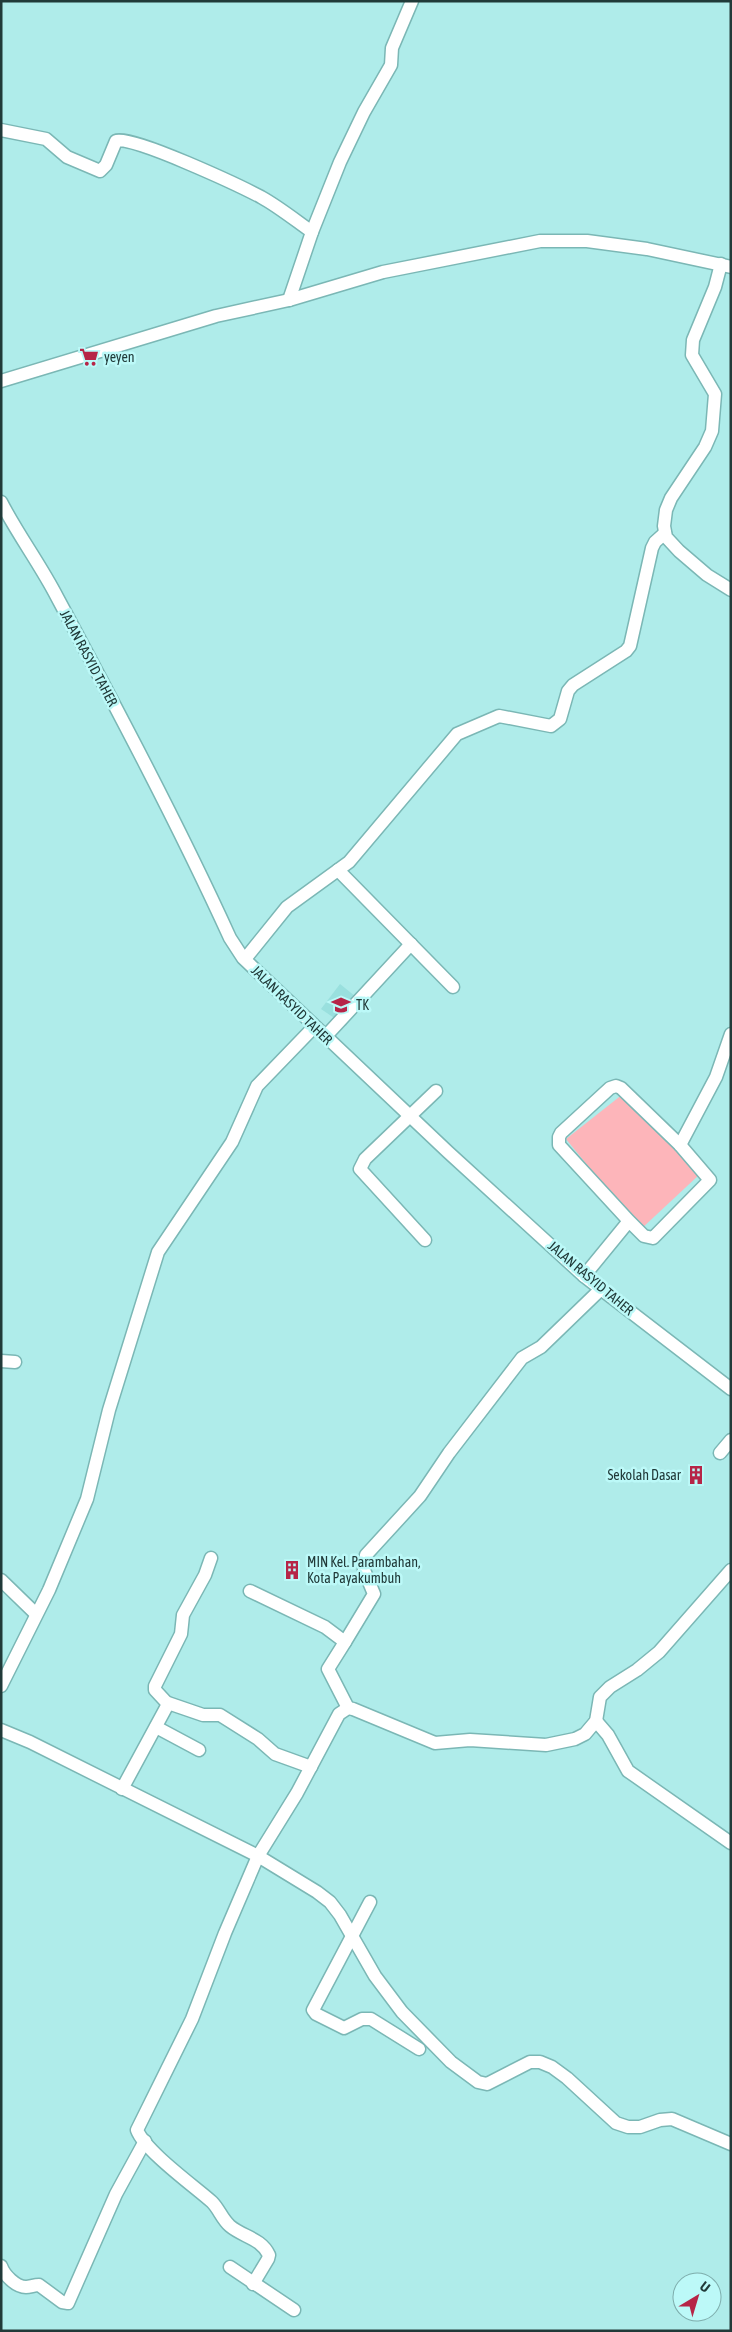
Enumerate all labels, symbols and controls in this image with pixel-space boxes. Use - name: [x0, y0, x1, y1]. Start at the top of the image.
- supermarket icon: yeyen: [78, 346, 100, 368]
- place label: yeyen: [104, 349, 135, 365]
- street label: JALAN RASYID TAHER: [57, 607, 121, 709]
- street label: JALAN RASYID TAHER: [248, 962, 336, 1048]
- school or university icon: TK: [330, 994, 352, 1016]
- place label: TK: [356, 997, 369, 1013]
- street label: JALAN RASYID TAHER: [545, 1238, 637, 1318]
- building icon: Sekolah Dasar: [685, 1464, 707, 1486]
- place label: Sekolah Dasar: [607, 1467, 682, 1483]
- place label: MIN Kel. Parambahan, Kota Payakumbuh: [307, 1554, 420, 1586]
- building icon: MIN Kel. Parambahan, Kota Payakumbuh: [281, 1559, 303, 1581]
- north arrow: [672, 2272, 722, 2322]
- text: U: [697, 2278, 713, 2296]

